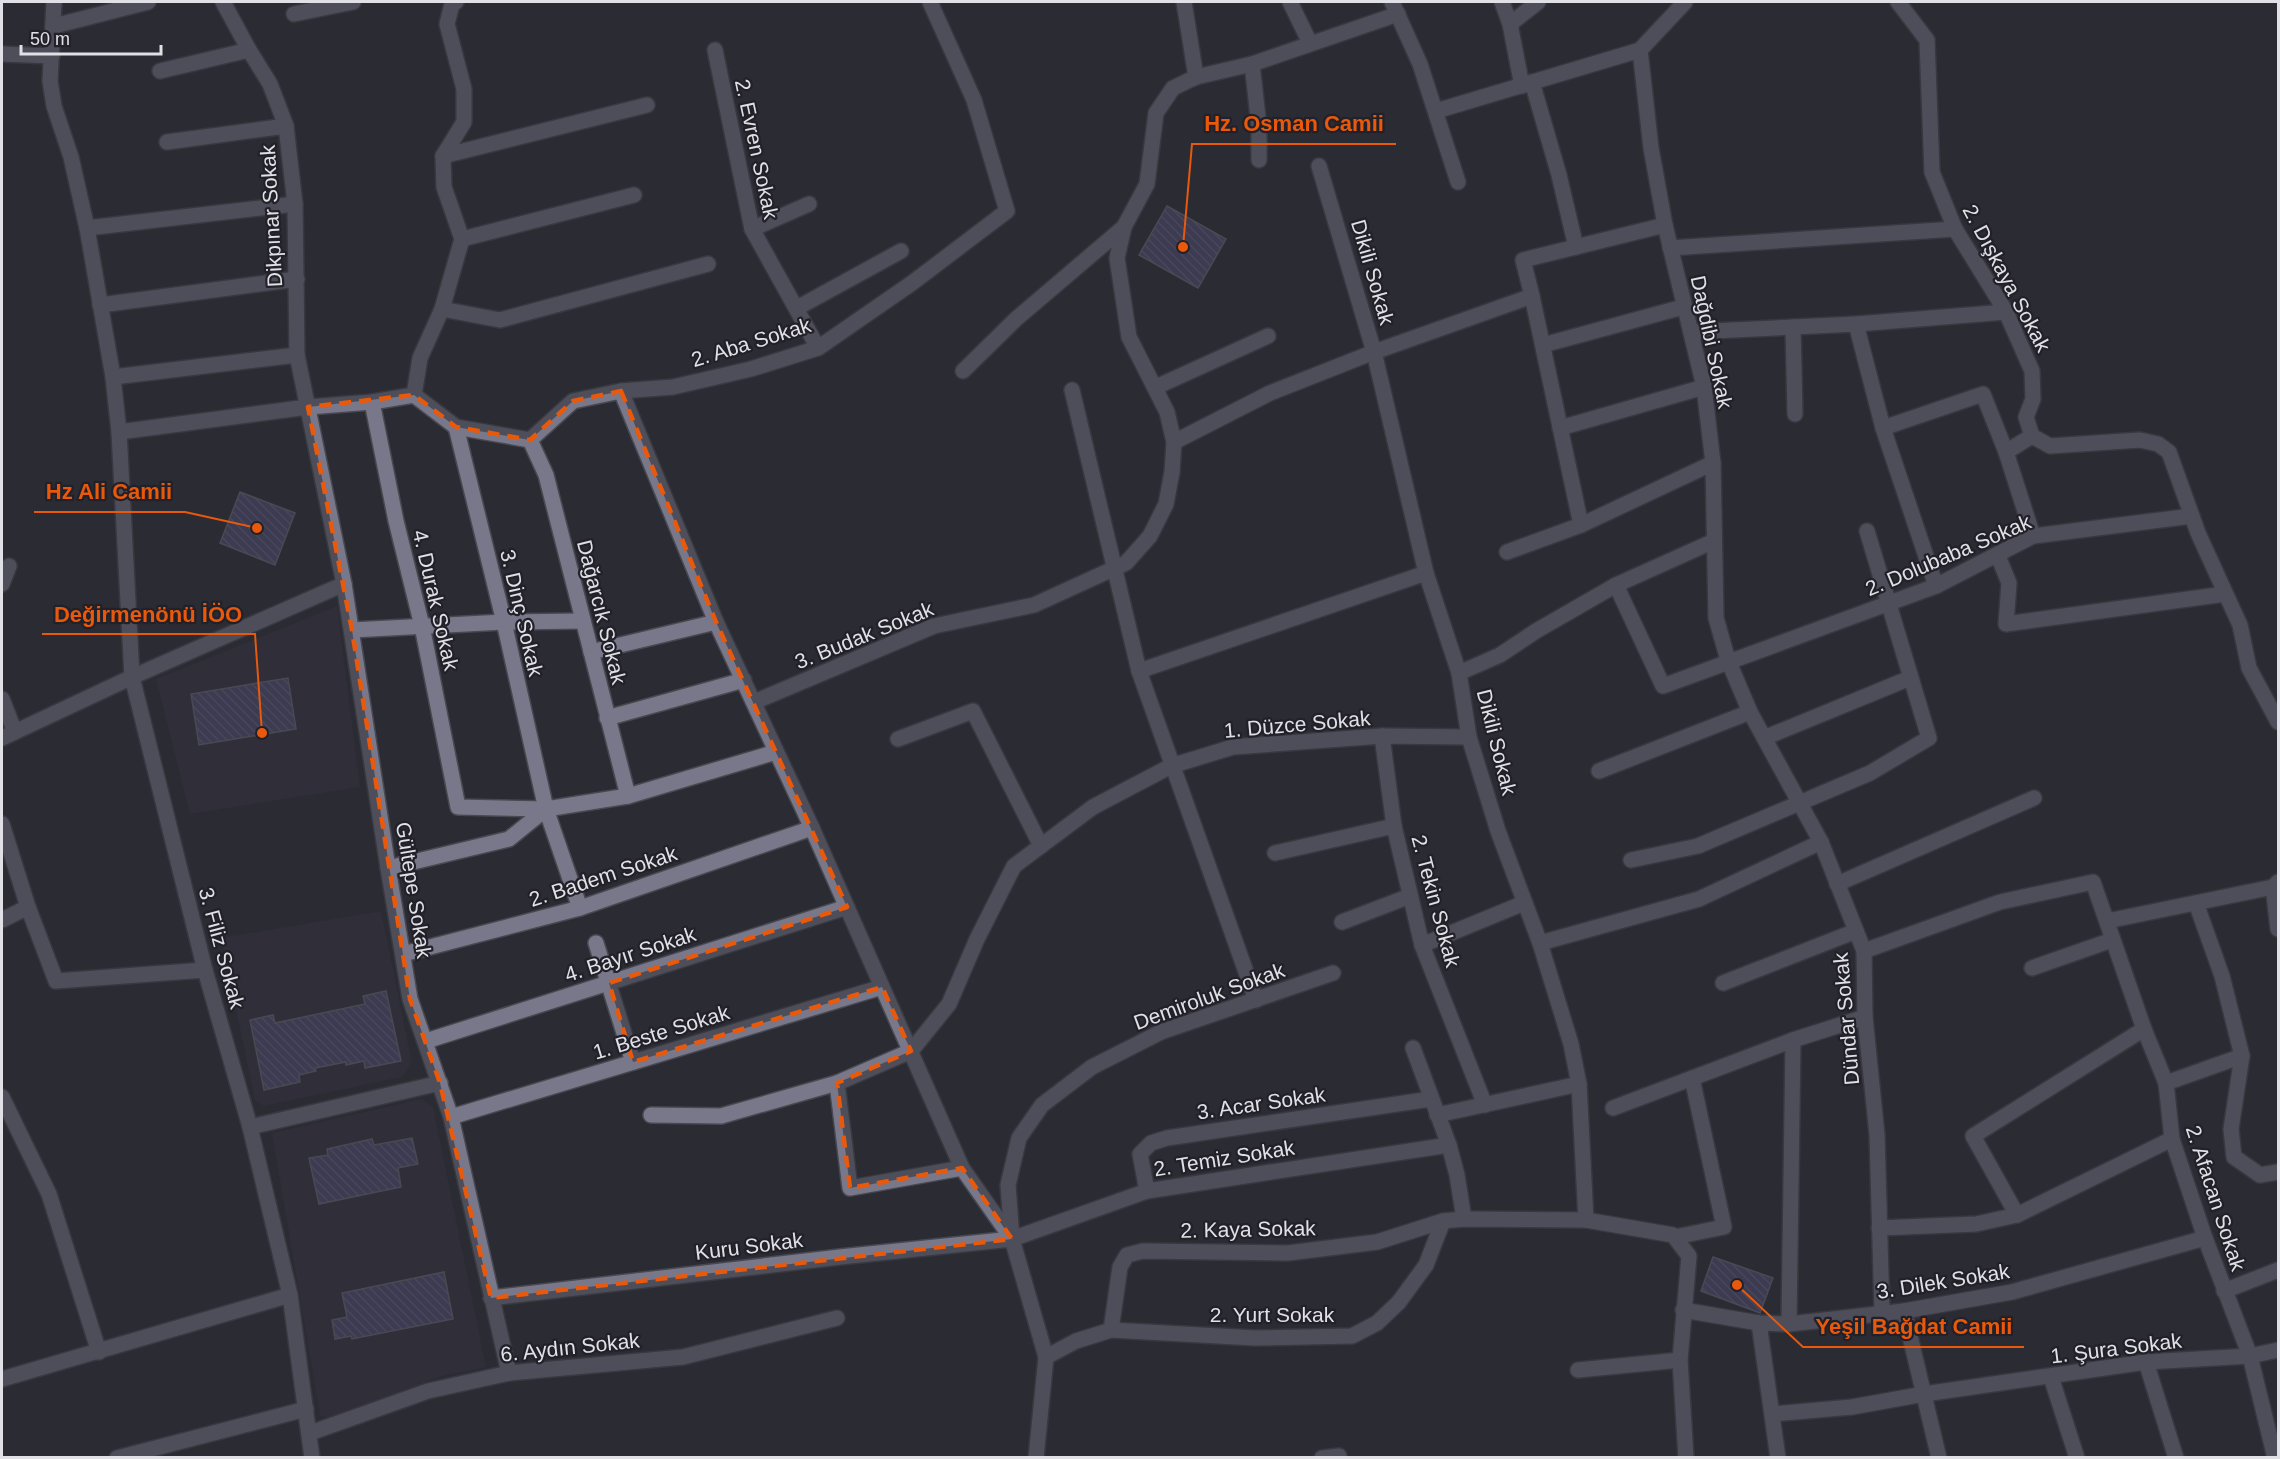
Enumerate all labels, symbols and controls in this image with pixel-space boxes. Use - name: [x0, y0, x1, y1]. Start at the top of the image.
- scale bar: [21, 18, 160, 56]
- text: 50 m: [30, 29, 70, 49]
- street label: 2. Evren Sokak: [731, 77, 783, 222]
- callout: Hz. Osman Camii: [1192, 104, 1396, 144]
- text: Hz. Osman Camii: [1204, 111, 1384, 136]
- street label: Dikpınar Sokak: [256, 144, 286, 288]
- street label: 2. Dışkaya Sokak: [1958, 200, 2056, 356]
- street label: Dikili Sokak: [1347, 217, 1399, 328]
- street label: Dağdibi Sokak: [1687, 273, 1737, 411]
- street label: 2. Aba Sokak: [688, 313, 814, 371]
- callout: Hz Ali Camii: [34, 472, 185, 512]
- text: Hz Ali Camii: [46, 479, 172, 504]
- street label: 2. Dolubaba Sokak: [1862, 510, 2035, 600]
- street label: 4. Durak Sokak: [409, 527, 463, 673]
- street label: Dağarcık Sokak: [573, 537, 631, 687]
- street label: 3. Dinç Sokak: [496, 547, 548, 679]
- callout: Değirmenönü İÖO: [42, 594, 255, 634]
- street label: 3. Budak Sokak: [792, 597, 937, 673]
- text: Değirmenönü İÖO: [54, 602, 242, 627]
- street label: Dikili Sokak: [1473, 687, 1521, 798]
- street label: 1. Düzce Sokak: [1223, 706, 1372, 742]
- street label: Gültepe Sokak: [392, 820, 436, 960]
- street label: 2. Tekin Sokak: [1407, 832, 1465, 970]
- street label: 2. Badem Sokak: [526, 841, 680, 911]
- street label: 3. Filiz Sokak: [195, 885, 249, 1012]
- street label: 4. Bayır Sokak: [562, 922, 699, 986]
- street label: Dündar Sokak: [1829, 951, 1863, 1086]
- street label: Demiroluk Sokak: [1130, 958, 1288, 1034]
- street label: 1. Beste Sokak: [590, 1000, 732, 1064]
- street label: 3. Acar Sokak: [1195, 1083, 1327, 1123]
- street label: 2. Afacan Sokak: [2182, 1122, 2251, 1274]
- street label: 2. Temiz Sokak: [1152, 1135, 1296, 1180]
- street label: 2. Kaya Sokak: [1180, 1216, 1316, 1242]
- street label: Kuru Sokak: [694, 1228, 805, 1264]
- street label: 3. Dilek Sokak: [1875, 1259, 2012, 1303]
- street label: 2. Yurt Sokak: [1210, 1303, 1335, 1326]
- callout: Yeşil Bağdat Camii: [1803, 1307, 2024, 1347]
- text: Yeşil Bağdat Camii: [1816, 1314, 2012, 1339]
- street label: 6. Aydın Sokak: [499, 1328, 641, 1366]
- street label: 1. Şura Sokak: [2049, 1328, 2183, 1367]

